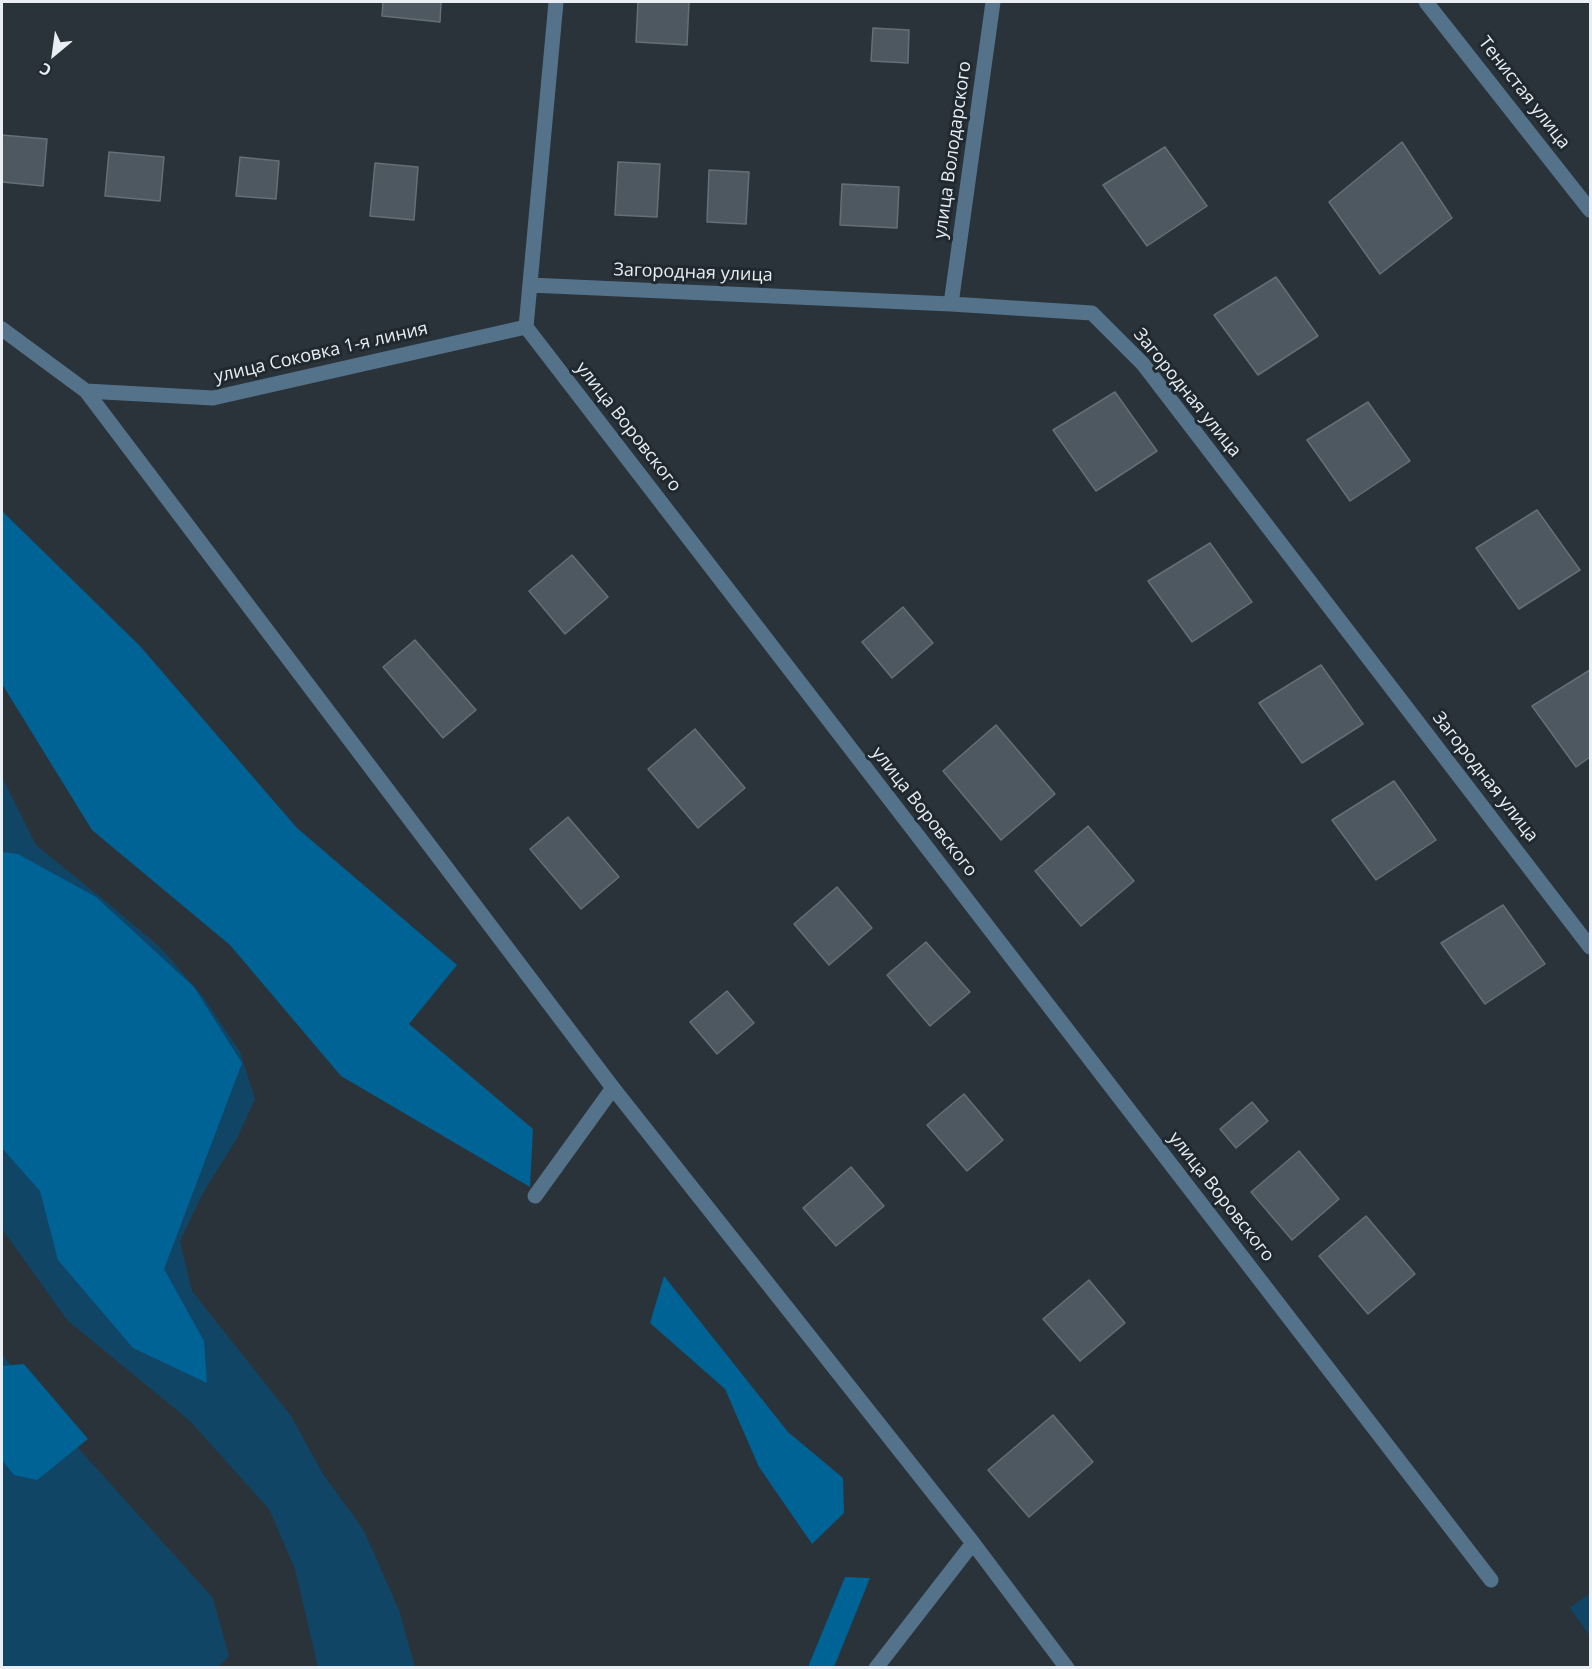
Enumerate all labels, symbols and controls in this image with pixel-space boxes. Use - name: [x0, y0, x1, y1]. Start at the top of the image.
- north arrow: [24, 24, 84, 84]
- street label: Тенистая улица: [1473, 33, 1575, 153]
- text: С: [35, 58, 55, 82]
- street label: улица Володарского: [930, 60, 976, 240]
- street label: Загородная улица: [613, 259, 773, 287]
- street label: улица Соковка 1-я линия: [212, 318, 430, 388]
- street label: Загородная улица: [1128, 324, 1246, 462]
- street label: улица Воровского: [571, 358, 685, 496]
- street label: Загородная улица: [1427, 708, 1543, 846]
- street label: улица Воровского: [867, 743, 981, 881]
- street label: улица Воровского: [1164, 1128, 1278, 1266]

